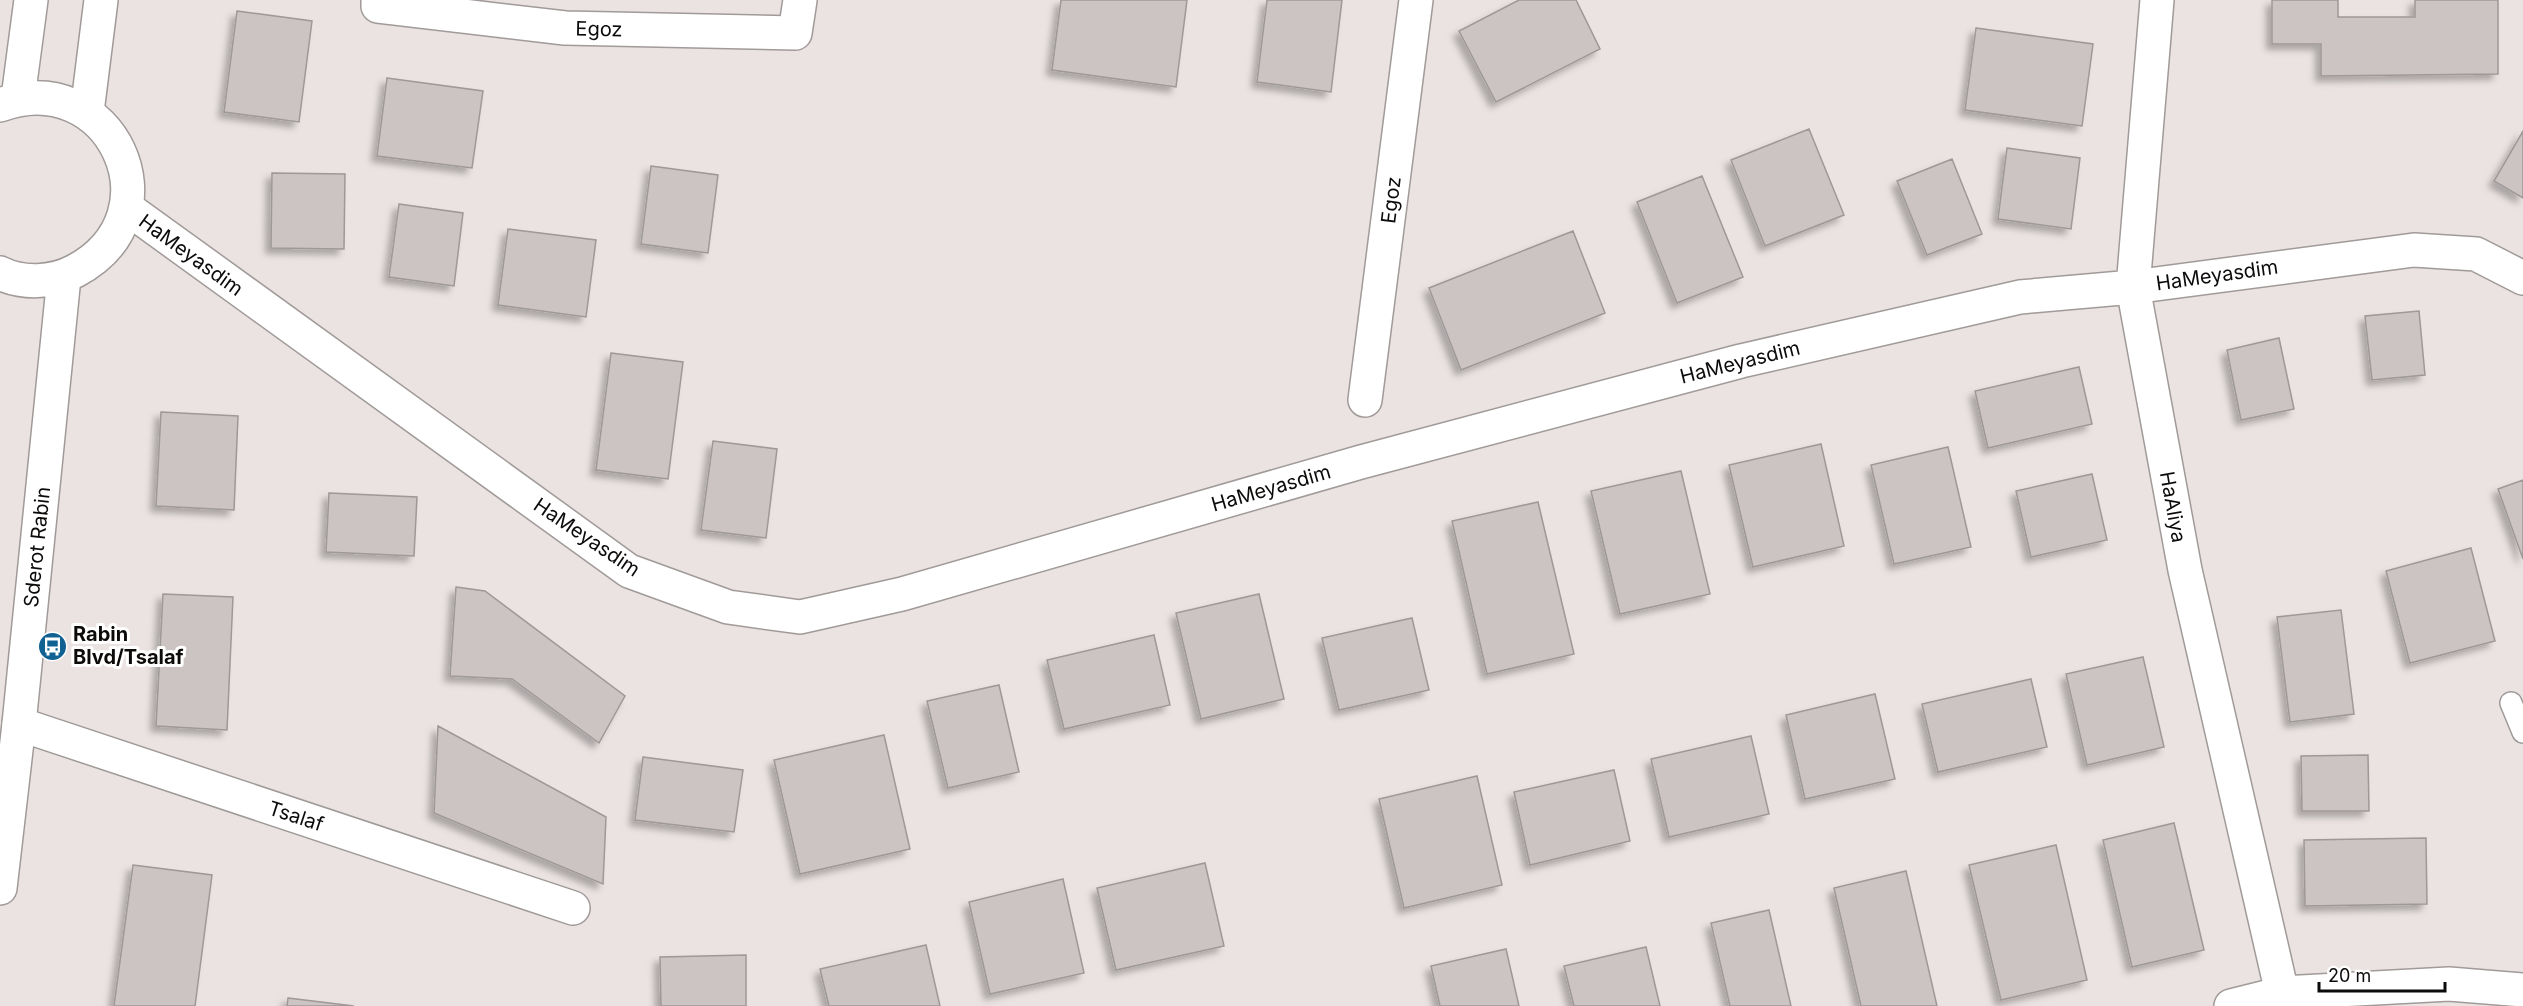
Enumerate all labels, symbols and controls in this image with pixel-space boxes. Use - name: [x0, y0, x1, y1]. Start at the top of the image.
- street label: Egoz: [575, 17, 623, 41]
- street label: Egoz: [1376, 175, 1406, 225]
- street label: HaMeyasdim: [134, 209, 248, 301]
- street label: HaMeyasdim: [2154, 255, 2280, 295]
- street label: HaMeyasdim: [1677, 335, 1803, 389]
- street label: HaMeyasdim: [1209, 460, 1333, 516]
- street label: HaAliya: [2155, 469, 2191, 545]
- street label: Sderot Rabin: [19, 486, 55, 608]
- street label: HaMeyasdim: [529, 493, 645, 581]
- place label: Rabin Blvd/Tsalaf: [73, 622, 184, 669]
- bus stop icon: Rabin Blvd/Tsalaf: [36, 630, 68, 662]
- street label: Tsalaf: [265, 796, 327, 836]
- scale bar: [2319, 955, 2445, 993]
- text: 20 m: [2328, 965, 2371, 986]

